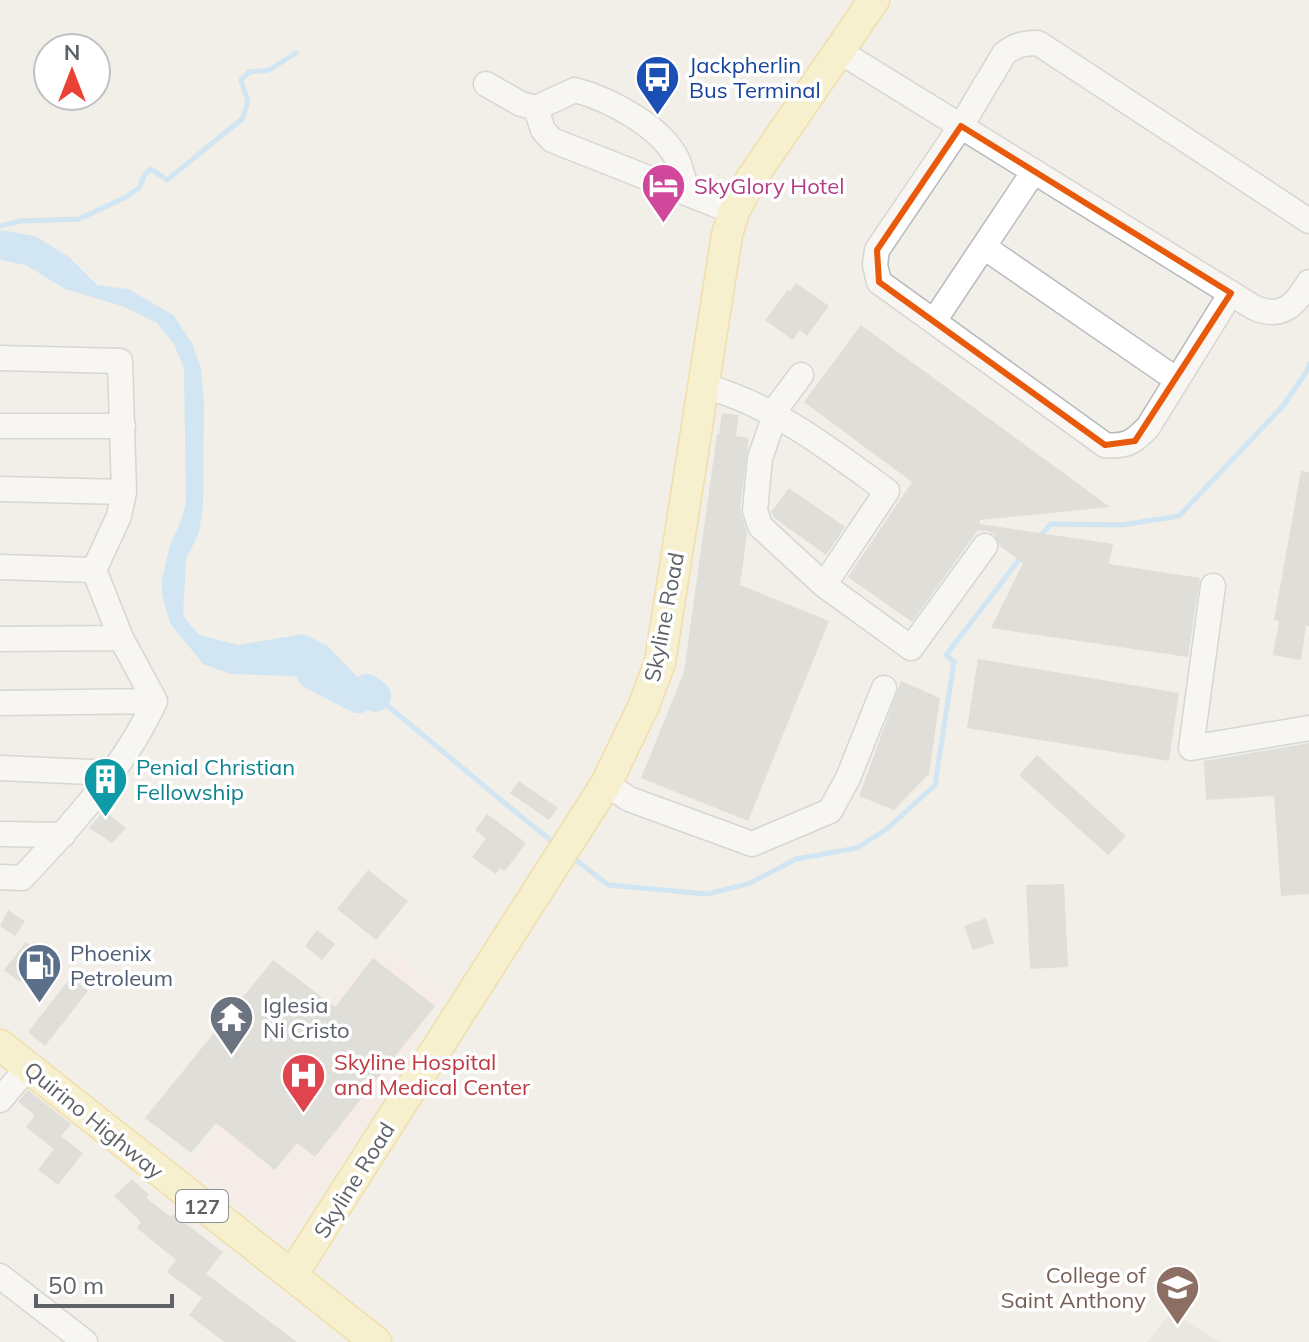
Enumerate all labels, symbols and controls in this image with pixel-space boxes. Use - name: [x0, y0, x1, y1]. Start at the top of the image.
- north arrow: [32, 32, 112, 112]
- text: N: [64, 38, 80, 66]
- place label: Jackpherlin Bus Terminal: [689, 51, 821, 104]
- bus stop icon: Jackpherlin Bus Terminal: [634, 54, 682, 117]
- hotel icon: SkyGlory Hotel: [639, 162, 687, 225]
- place label: SkyGlory Hotel: [694, 172, 844, 200]
- street label: Skyline Road: [638, 550, 690, 684]
- place label: Penial Christian Fellowship: [136, 753, 295, 806]
- building icon: Penial Christian Fellowship: [81, 756, 129, 819]
- place label: Phoenix Petroleum: [70, 939, 173, 992]
- fuel station icon: Phoenix Petroleum: [15, 942, 63, 1005]
- place label: Iglesia Ni Cristo: [263, 991, 350, 1044]
- temple icon: Iglesia Ni Cristo: [208, 994, 256, 1057]
- place label: Skyline Hospital and Medical Center: [334, 1048, 530, 1101]
- hospital icon: Skyline Hospital and Medical Center: [279, 1051, 327, 1114]
- street label: Quirino Highway: [19, 1055, 170, 1185]
- street label: Skyline Road: [307, 1117, 401, 1243]
- road number: 127: [176, 1190, 228, 1222]
- scale bar: [36, 1258, 172, 1308]
- place label: College of Saint Anthony: [1001, 1261, 1147, 1314]
- school or university icon: College of Saint Anthony: [1153, 1264, 1201, 1327]
- text: 50 m: [48, 1270, 104, 1300]

